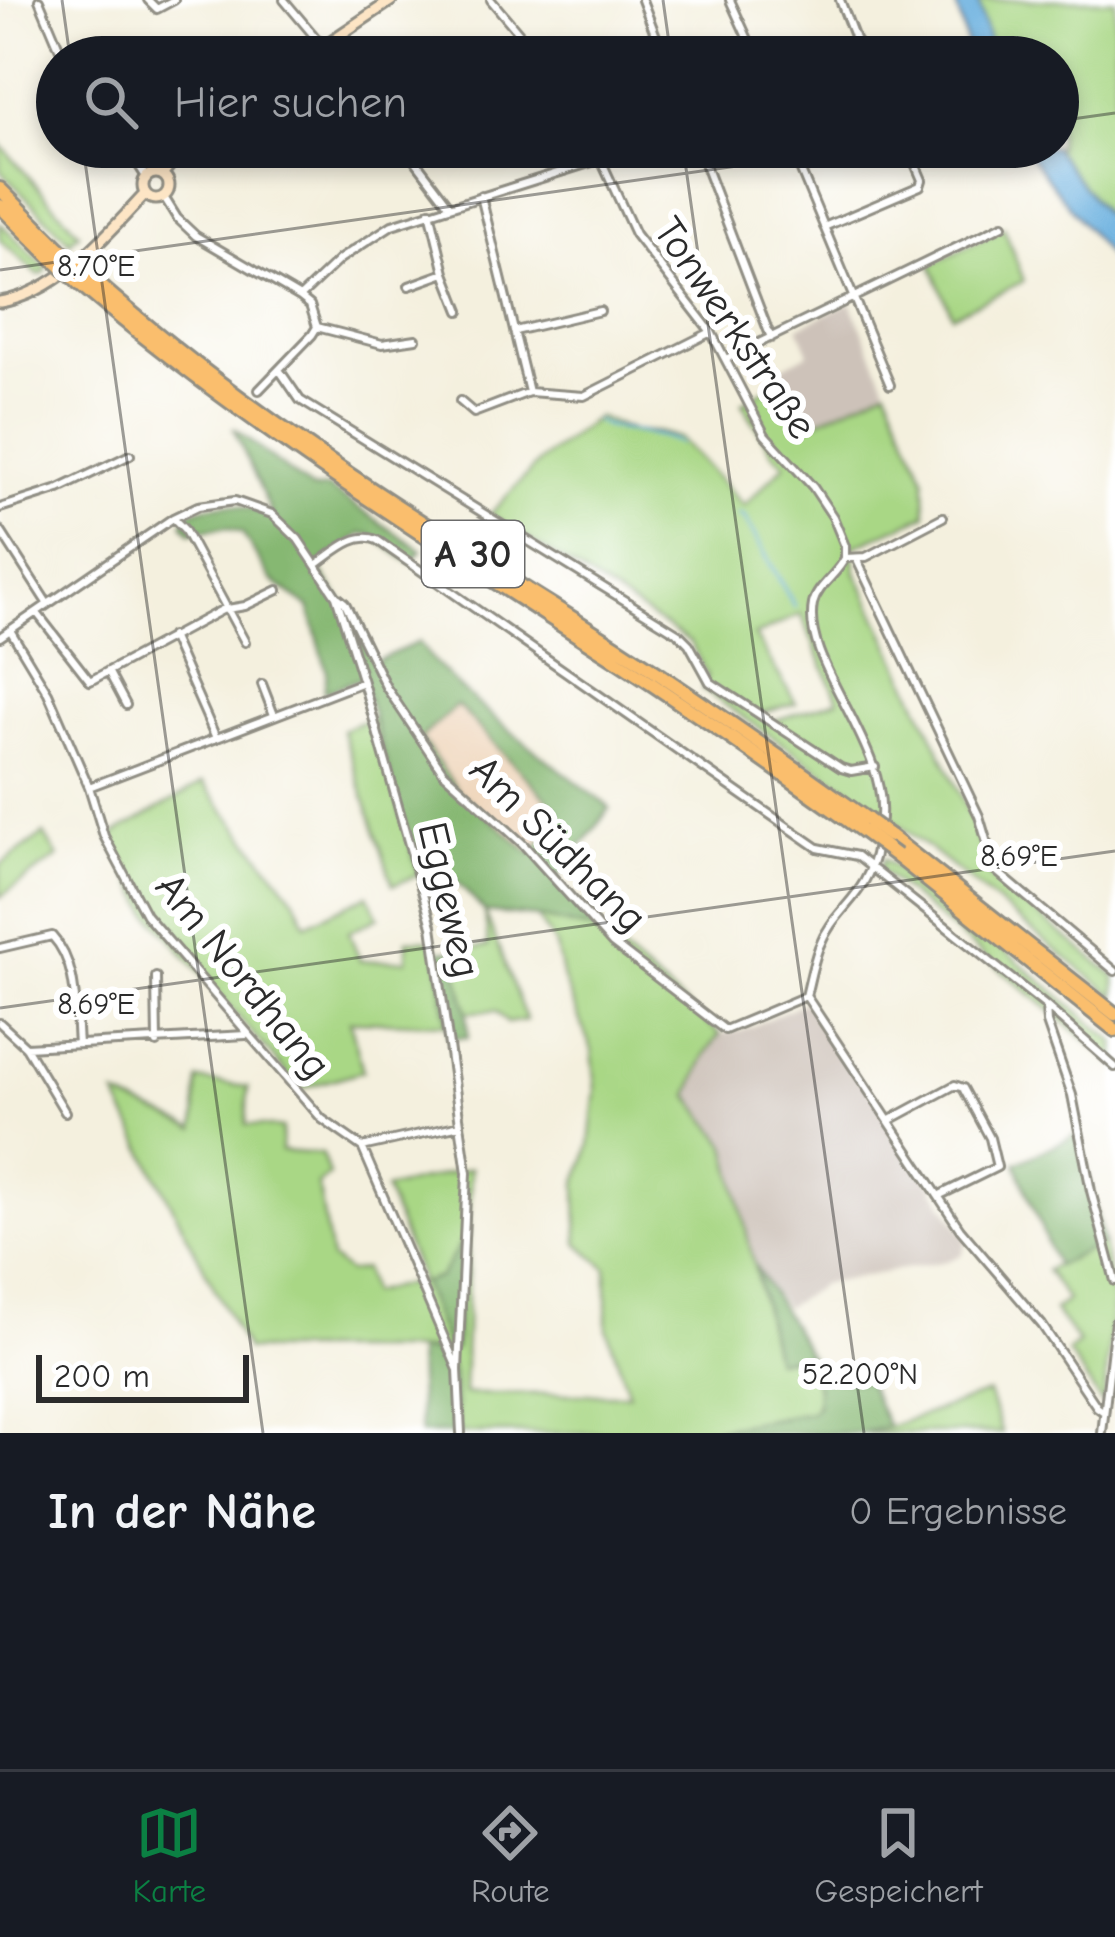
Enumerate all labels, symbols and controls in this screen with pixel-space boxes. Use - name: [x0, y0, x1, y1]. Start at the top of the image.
- search box: [36, 36, 1079, 168]
- icon: search: [78, 69, 144, 135]
- text: Hier suchen: [174, 76, 407, 128]
- street label: Tonwerkstraße: [643, 208, 827, 448]
- text: 8.70°E: [57, 249, 135, 284]
- road number: A 30: [422, 521, 524, 587]
- street label: Am Südhang: [459, 745, 657, 943]
- street label: Eggeweg: [407, 817, 491, 983]
- text: 8.69°E: [980, 839, 1058, 874]
- street label: Am Nordhang: [145, 863, 341, 1089]
- text: 8.69°E: [57, 987, 135, 1022]
- scale bar: [36, 1349, 249, 1402]
- text: 200 m: [54, 1357, 150, 1395]
- text: 52.200°N: [802, 1357, 918, 1392]
- text: In der Nähe: [48, 1482, 316, 1541]
- text: 0 Ergebnisse: [849, 1489, 1067, 1534]
- tab: Karte: [132, 1800, 206, 1910]
- tab: Route: [471, 1800, 550, 1910]
- tab: Gespeichert: [814, 1800, 983, 1910]

